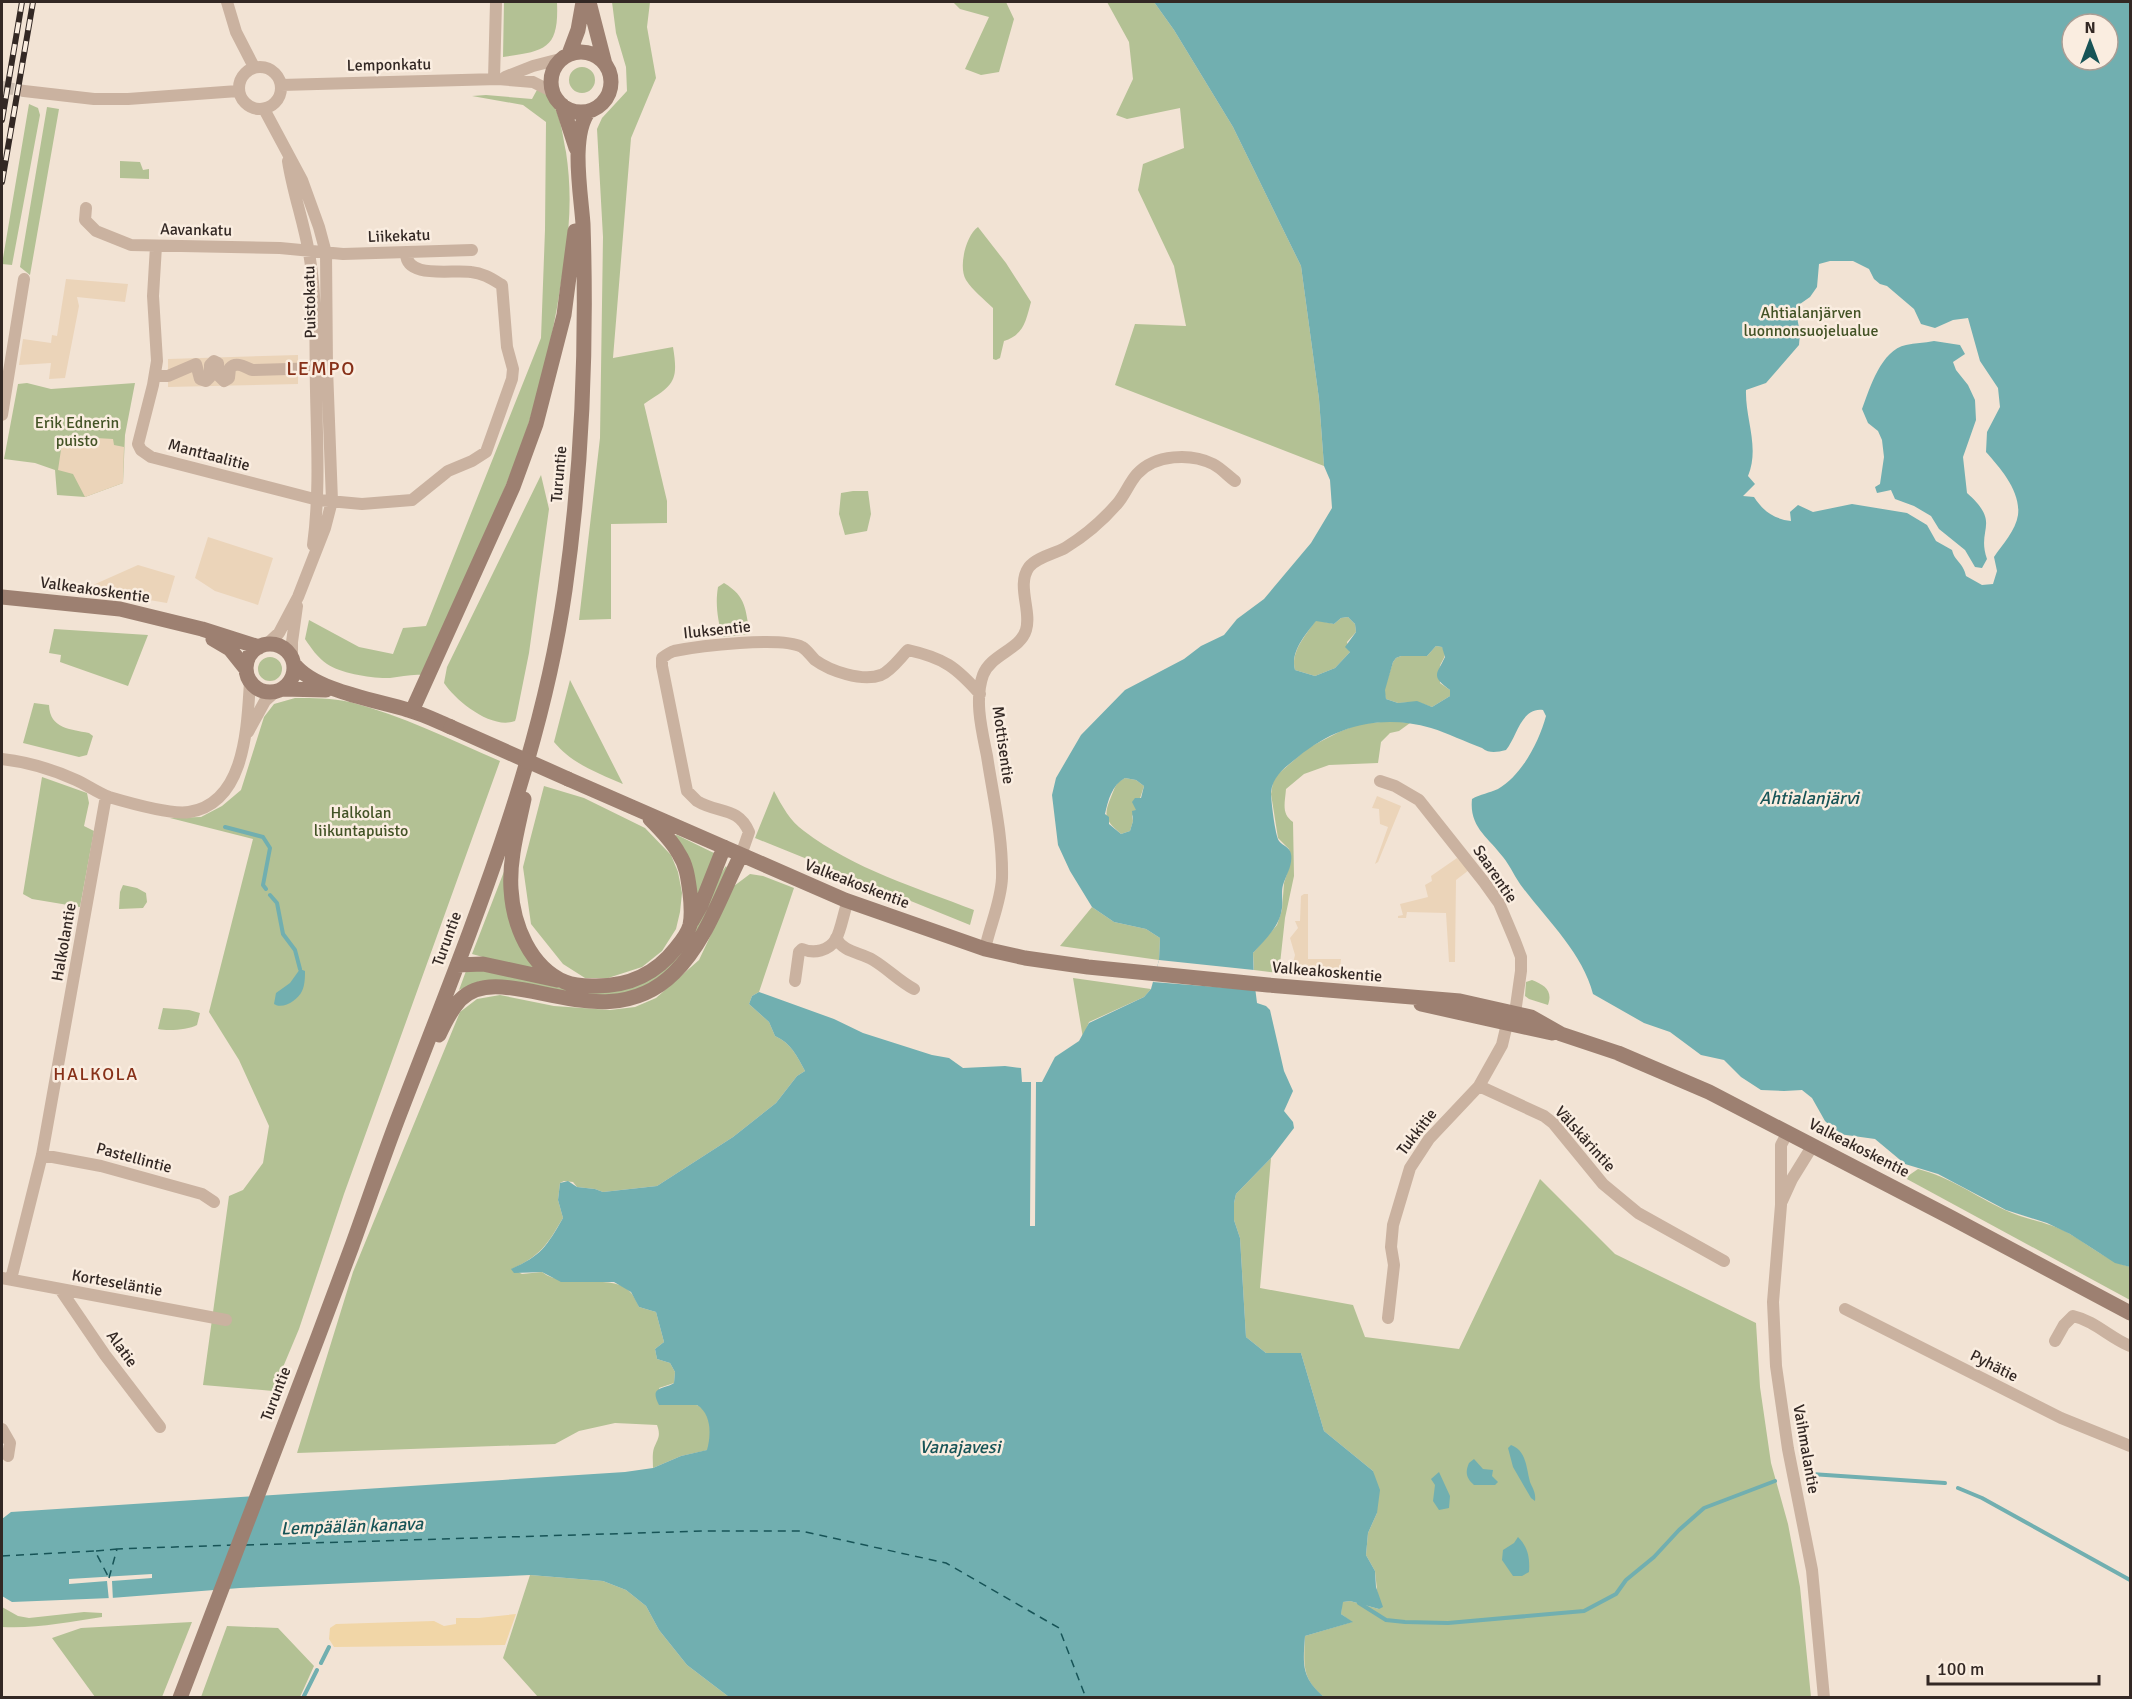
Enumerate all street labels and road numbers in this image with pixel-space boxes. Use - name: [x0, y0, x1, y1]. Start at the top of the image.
- street label: Lemponkatu: [347, 54, 431, 76]
- street label: Aavankatu: [160, 219, 232, 241]
- street label: Liikekatu: [367, 225, 431, 247]
- street label: Puistokatu: [299, 265, 321, 339]
- street label: Manttaalitie: [166, 434, 252, 476]
- street label: Turuntie: [547, 445, 571, 503]
- street label: Valkeakoskentie: [39, 572, 151, 608]
- street label: Iluksentie: [682, 617, 752, 643]
- street label: Mottisentie: [988, 705, 1018, 785]
- street label: Saarentie: [1468, 841, 1522, 907]
- street label: Valkeakoskentie: [802, 855, 912, 913]
- street label: Halkolantie: [47, 901, 81, 983]
- street label: Turuntie: [428, 909, 466, 969]
- street label: Valkeakoskentie: [1271, 957, 1383, 987]
- street label: Välskärintie: [1550, 1102, 1620, 1176]
- street label: Tukkitie: [1393, 1105, 1441, 1159]
- street label: Valkeakoskentie: [1805, 1114, 1913, 1182]
- street label: Pastellintie: [94, 1138, 174, 1178]
- street label: Korteseläntie: [70, 1265, 164, 1301]
- street label: Alatie: [102, 1327, 142, 1371]
- street label: Pyhätie: [1967, 1345, 2021, 1387]
- street label: Turuntie: [256, 1364, 296, 1424]
- street label: Vaihmalantie: [1788, 1403, 1824, 1495]

